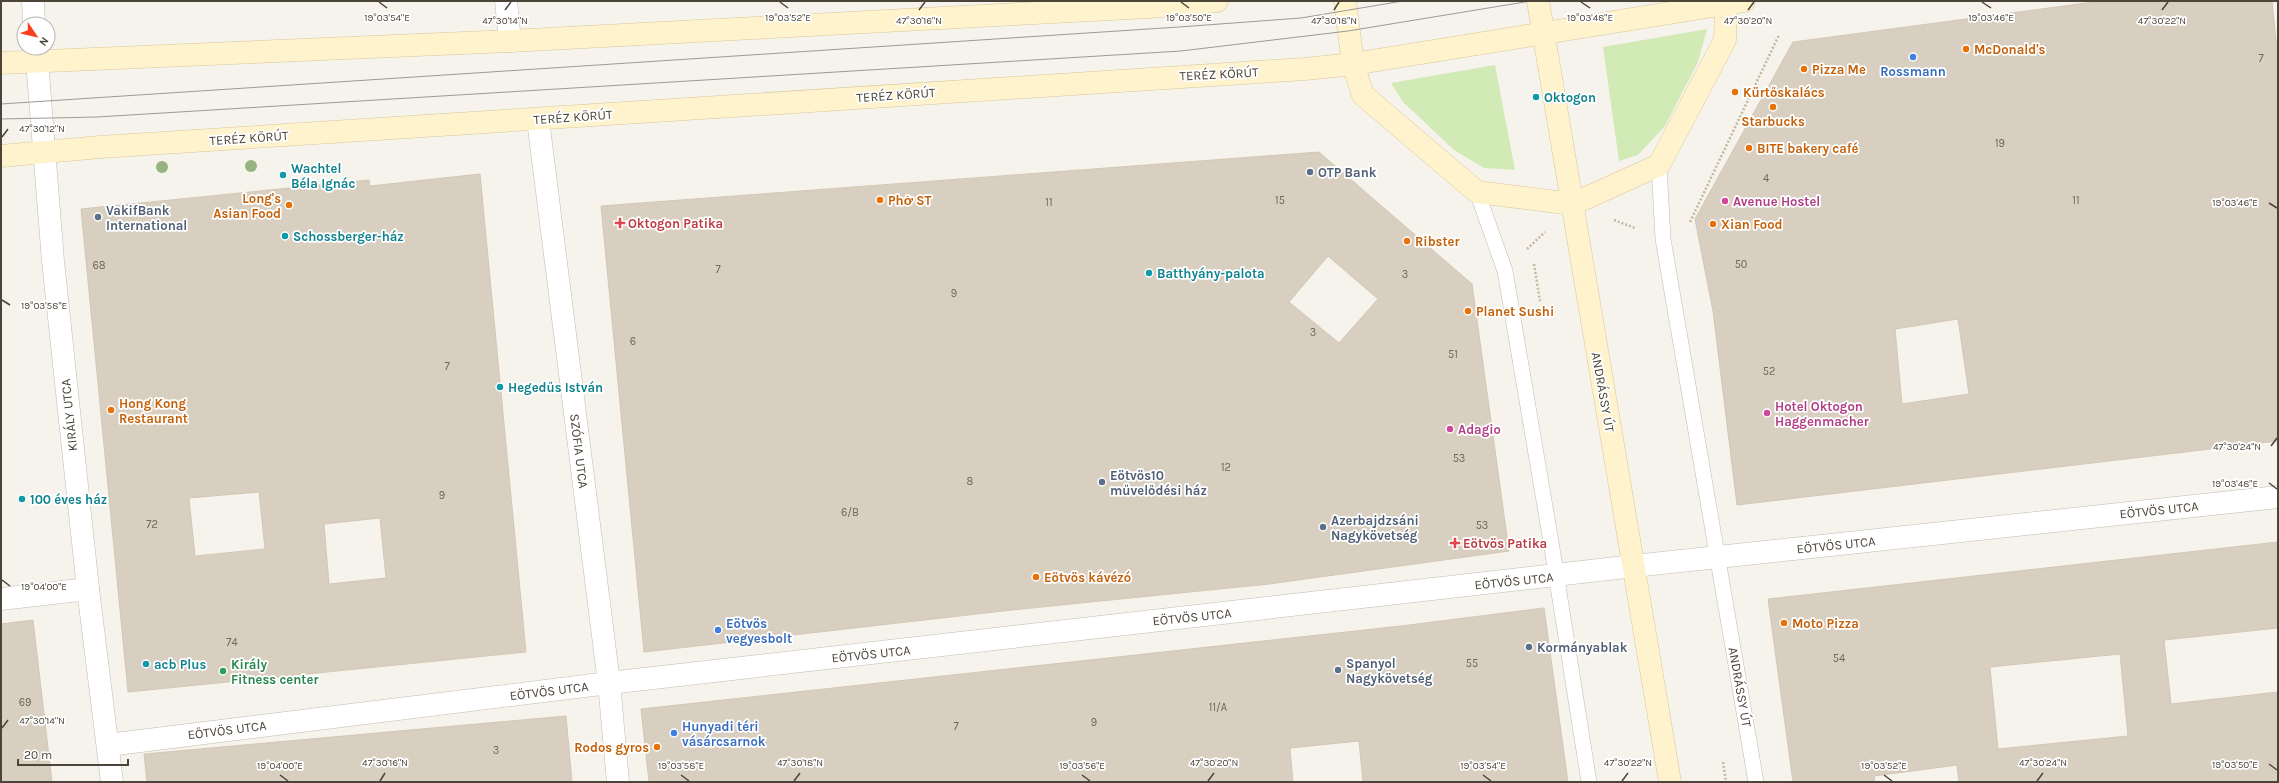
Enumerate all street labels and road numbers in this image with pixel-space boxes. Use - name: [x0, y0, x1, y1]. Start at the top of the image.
- street label: TERÉZ KÖRÚT: [1179, 62, 1259, 84]
- street label: TERÉZ KÖRÚT: [856, 83, 936, 105]
- street label: TERÉZ KÖRÚT: [533, 105, 613, 127]
- street label: TERÉZ KÖRÚT: [209, 126, 289, 148]
- street label: ANDRÁSSY ÚT: [1589, 350, 1619, 434]
- street label: KIRÁLY UTCA: [56, 377, 80, 452]
- street label: SZÓFIA UTCA: [567, 413, 592, 490]
- street label: EÖTVÖS UTCA: [2119, 497, 2200, 522]
- street label: EÖTVÖS UTCA: [1796, 532, 1877, 557]
- street label: EÖTVÖS UTCA: [1474, 568, 1555, 593]
- street label: EÖTVÖS UTCA: [1152, 604, 1233, 629]
- street label: EÖTVÖS UTCA: [831, 641, 912, 666]
- street label: ANDRÁSSY ÚT: [1726, 645, 1756, 729]
- street label: EÖTVÖS UTCA: [509, 678, 590, 703]
- street label: EÖTVÖS UTCA: [187, 717, 268, 742]

